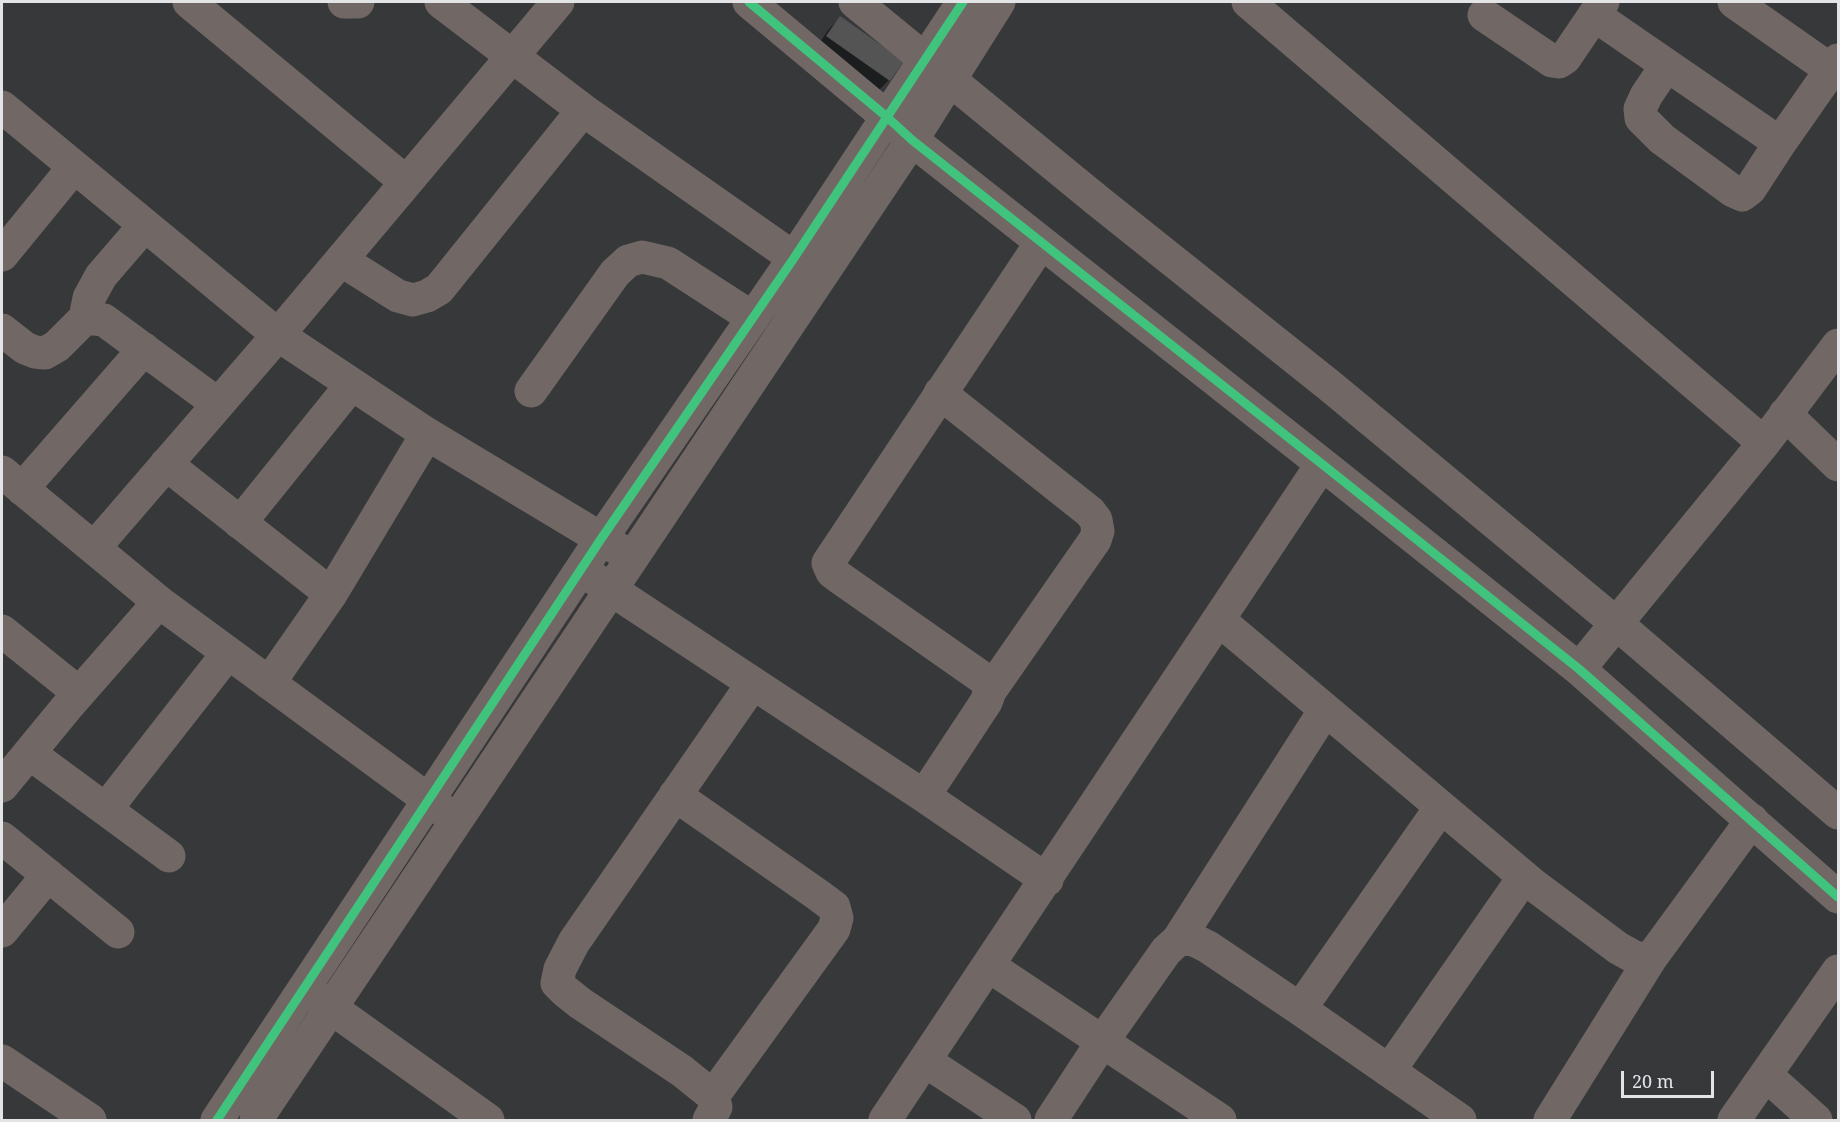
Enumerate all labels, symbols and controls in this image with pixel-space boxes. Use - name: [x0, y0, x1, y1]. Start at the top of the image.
- scale bar: [1624, 1059, 1717, 1097]
- text: 20 m: [1632, 1069, 1674, 1093]

